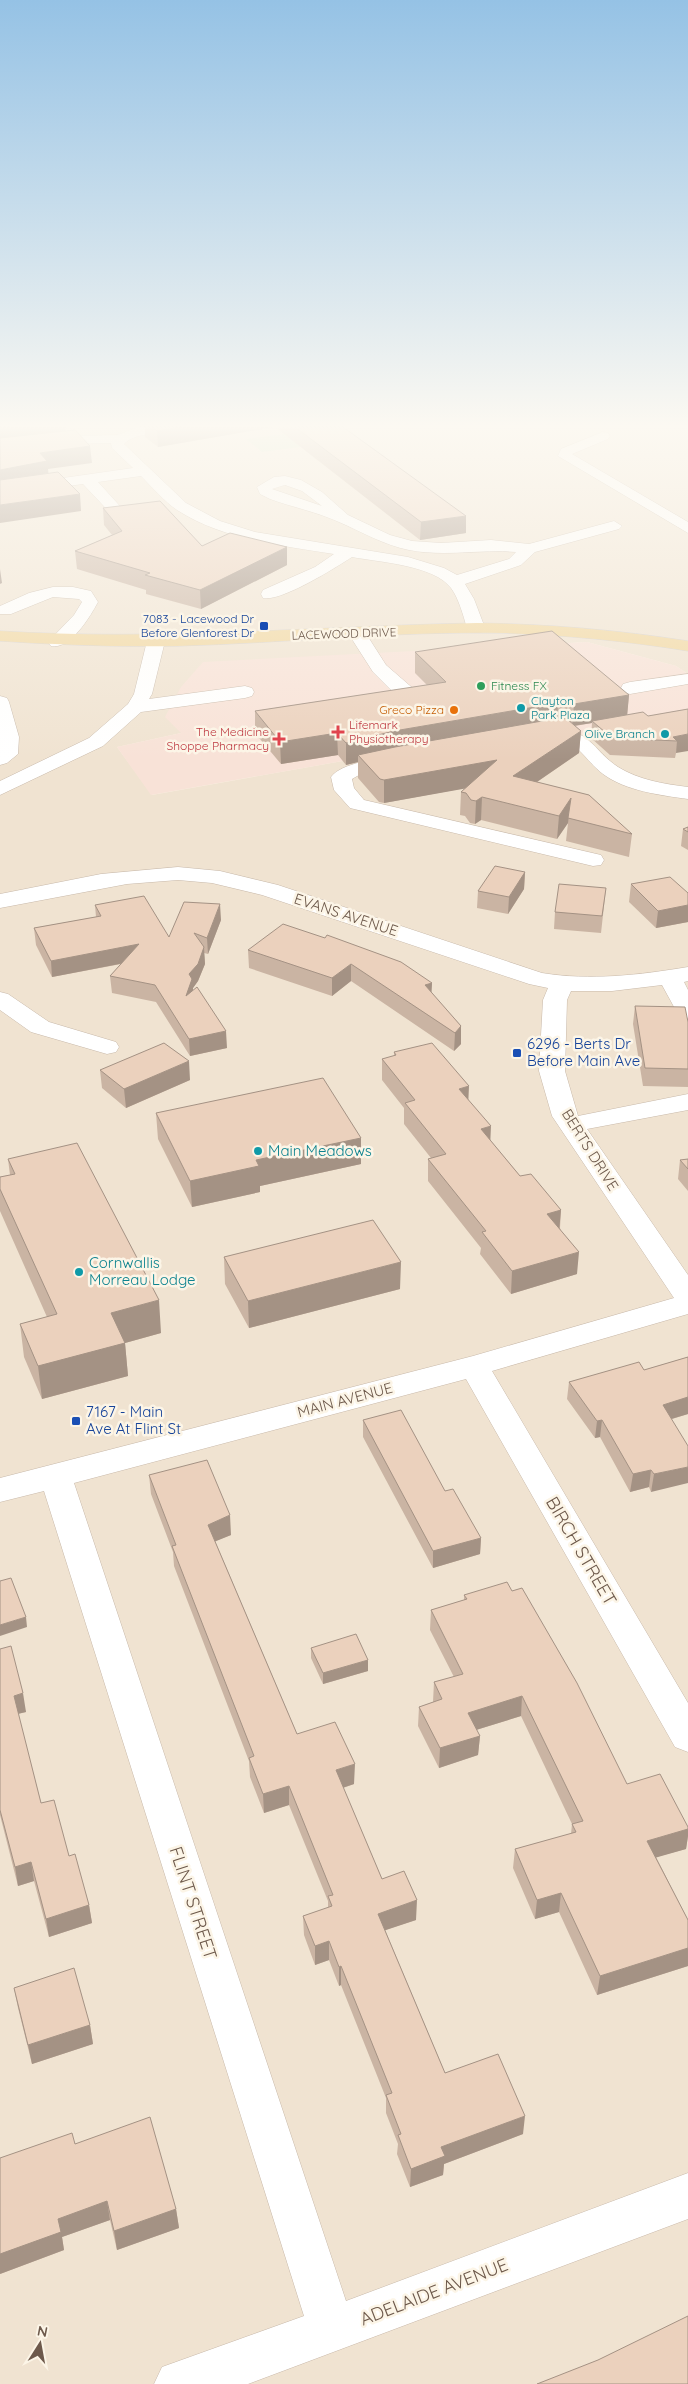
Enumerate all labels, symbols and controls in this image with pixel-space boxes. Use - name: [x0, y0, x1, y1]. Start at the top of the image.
- place label: 7083 - Lacewood Dr Before Glenforest Dr: [141, 611, 254, 640]
- marker: 7083 - Lacewood Dr Before Glenforest Dr: [258, 620, 270, 632]
- street label: LACEWOOD DRIVE: [291, 624, 397, 643]
- place label: Fitness FX: [491, 678, 547, 693]
- marker: Fitness FX: [475, 680, 487, 692]
- place label: Clayton Park Plaza: [531, 693, 590, 722]
- place label: Greco Pizza: [379, 702, 444, 717]
- marker: Clayton Park Plaza: [515, 702, 527, 714]
- marker: Greco Pizza: [448, 704, 460, 716]
- place label: Lifemark Physiotherapy: [349, 717, 429, 746]
- place label: The Medicine Shoppe Pharmacy: [166, 724, 269, 753]
- marker: Lifemark Physiotherapy: [331, 725, 345, 739]
- place label: Olive Branch: [585, 726, 655, 741]
- marker: Olive Branch: [659, 728, 671, 740]
- marker: The Medicine Shoppe Pharmacy: [273, 733, 285, 745]
- street label: EVANS AVENUE: [292, 889, 400, 940]
- place label: 6296 - Berts Dr Before Main Ave: [527, 1034, 640, 1070]
- marker: 6296 - Berts Dr Before Main Ave: [511, 1047, 523, 1059]
- street label: BERTS DRIVE: [558, 1105, 623, 1194]
- place label: Main Meadows: [268, 1141, 372, 1160]
- marker: Main Meadows: [252, 1145, 264, 1157]
- place label: Cornwallis Morreau Lodge: [89, 1253, 195, 1289]
- marker: Cornwallis Morreau Lodge: [73, 1266, 85, 1278]
- street label: MAIN AVENUE: [295, 1378, 395, 1421]
- place label: 7167 - Main Ave At Flint St: [86, 1402, 181, 1438]
- marker: 7167 - Main Ave At Flint St: [70, 1415, 82, 1427]
- street label: BIRCH STREET: [541, 1492, 622, 1609]
- street label: FLINT STREET: [164, 1843, 223, 1962]
- street label: ADELAIDE AVENUE: [356, 2253, 511, 2330]
- north arrow: [15, 2319, 65, 2369]
- text: N: [36, 2321, 49, 2341]

